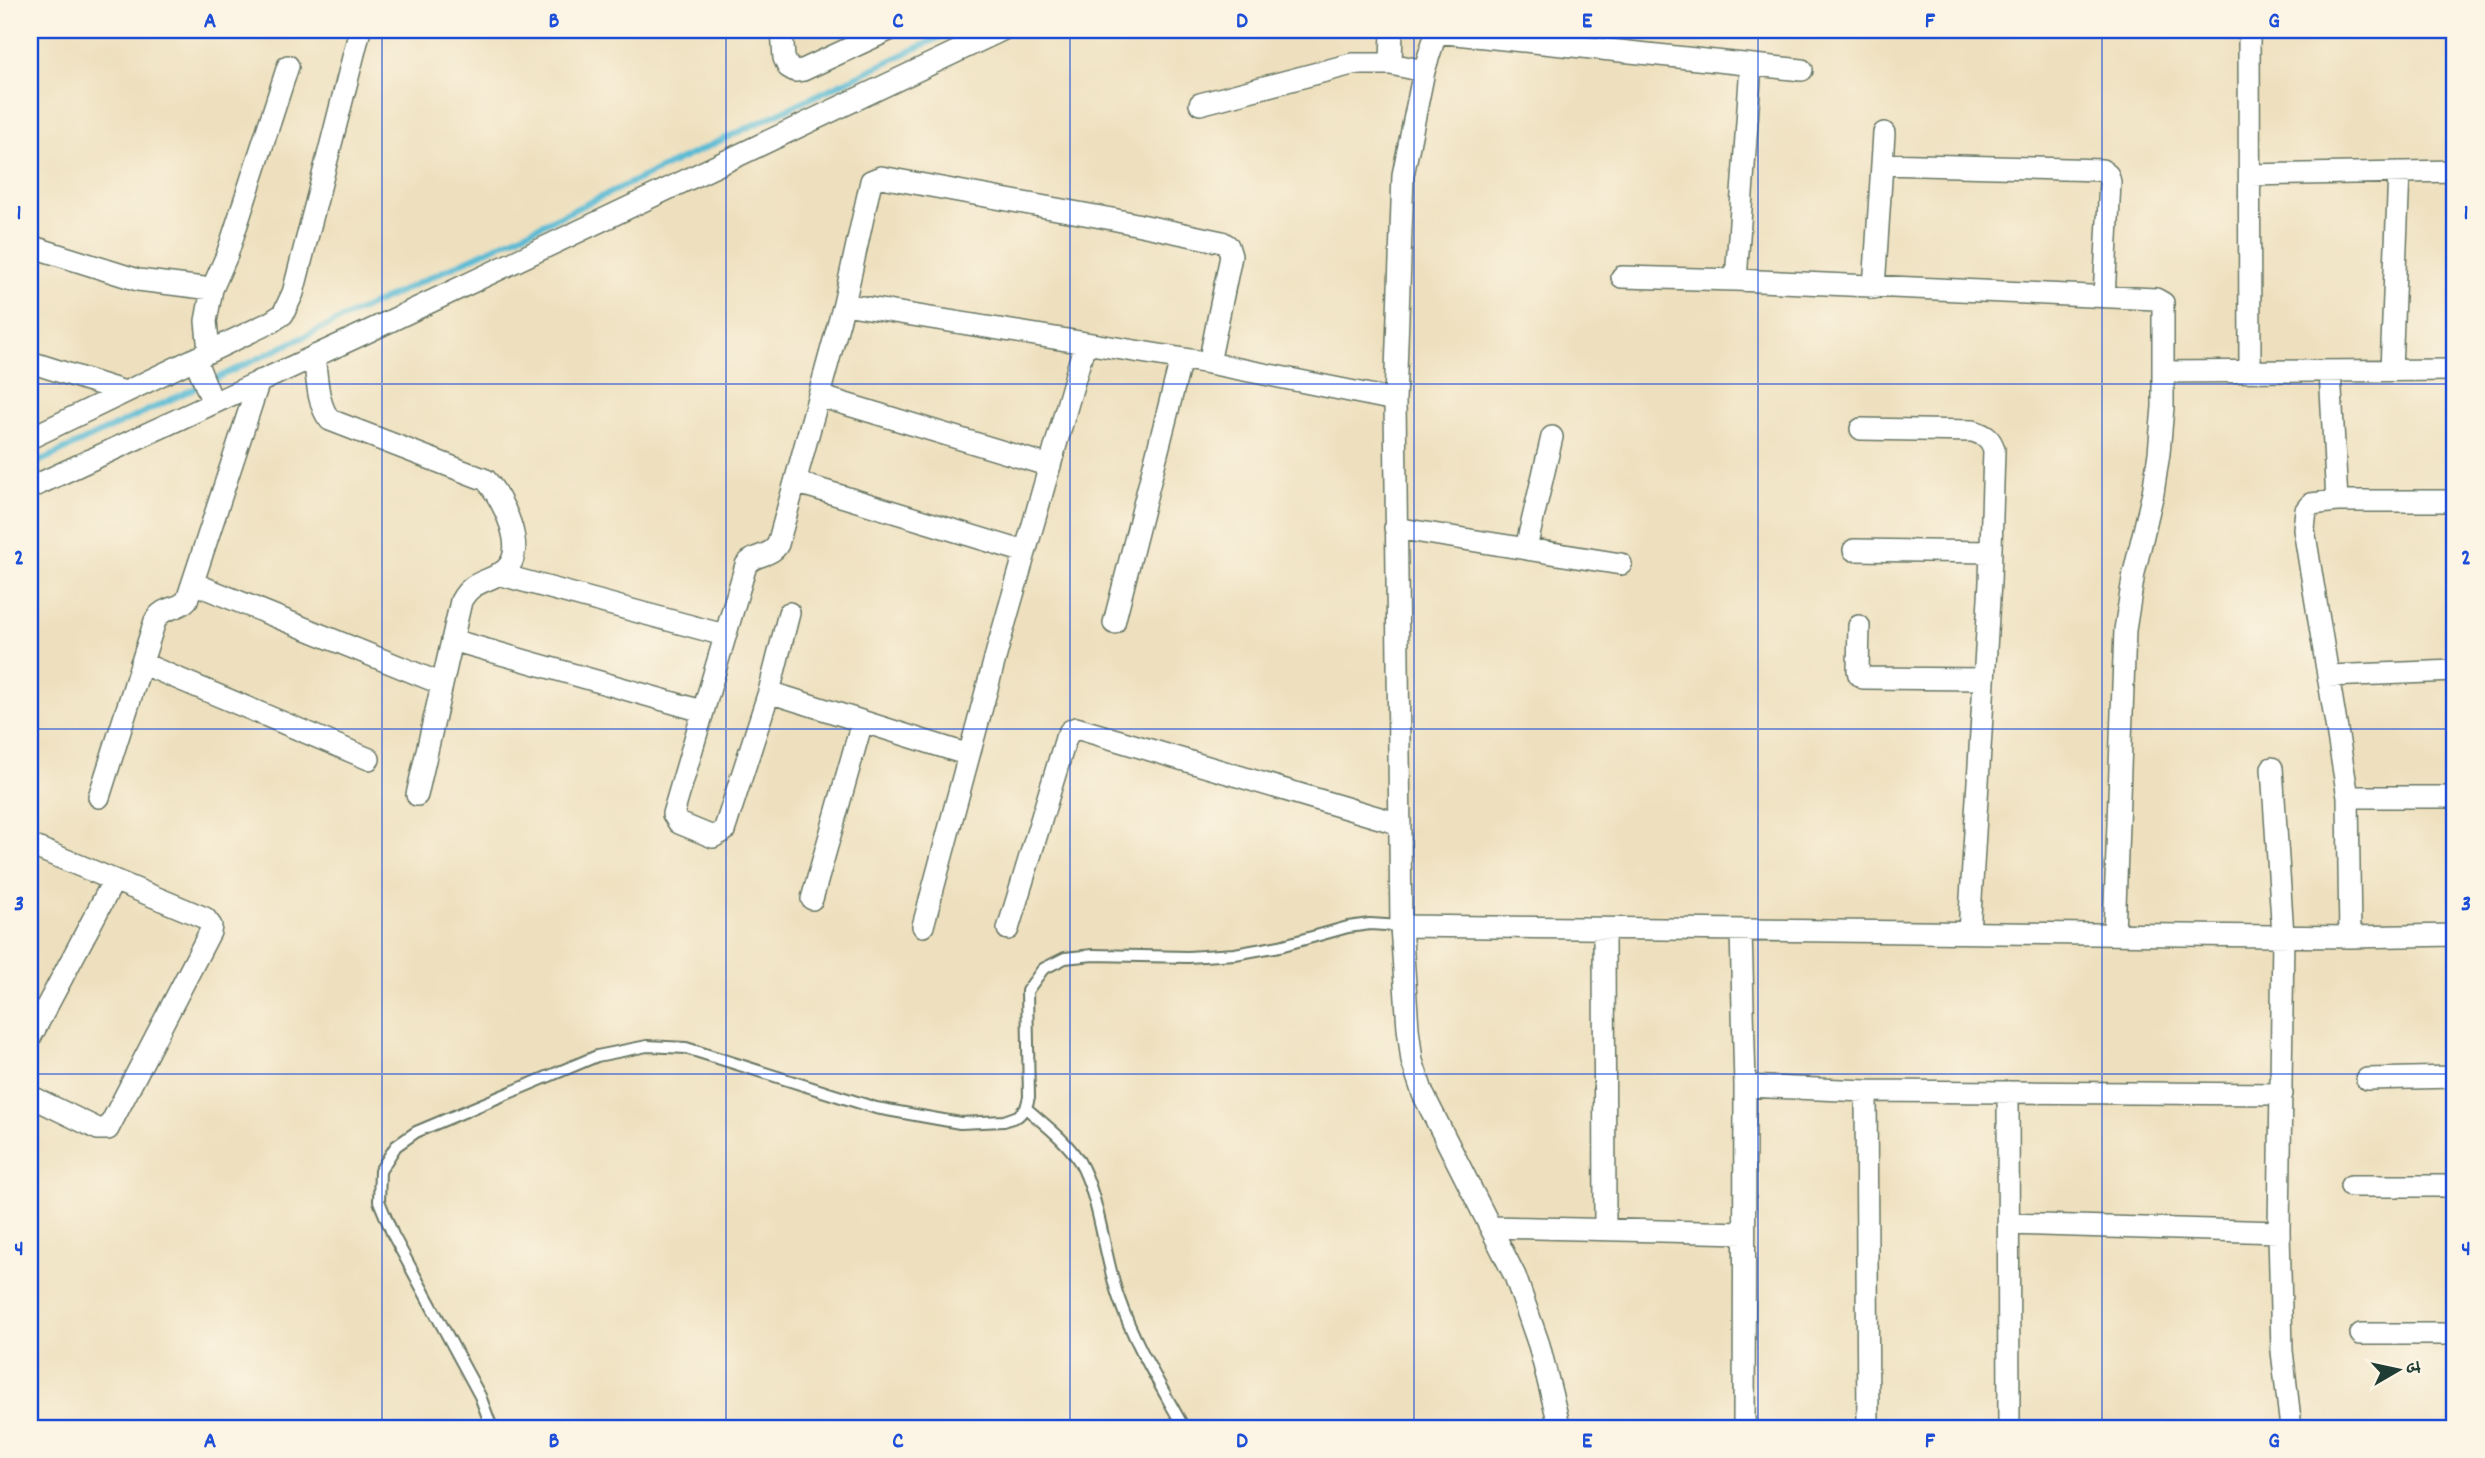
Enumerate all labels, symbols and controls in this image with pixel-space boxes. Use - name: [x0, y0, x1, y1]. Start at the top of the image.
- text: A: [204, 6, 216, 39]
- text: B: [549, 6, 560, 39]
- text: C: [892, 6, 904, 39]
- text: D: [1236, 6, 1248, 39]
- text: E: [1582, 6, 1593, 39]
- text: F: [1925, 6, 1936, 39]
- text: G: [2268, 6, 2280, 39]
- text: 1: [16, 198, 22, 231]
- text: 1: [2463, 198, 2469, 231]
- text: 2: [14, 543, 24, 576]
- text: 2: [2461, 543, 2471, 576]
- text: 3: [14, 889, 24, 922]
- text: 3: [2461, 889, 2471, 922]
- text: 4: [14, 1234, 24, 1267]
- text: 4: [2461, 1234, 2471, 1267]
- north arrow: [2362, 1336, 2432, 1406]
- text: उ: [2397, 1359, 2426, 1377]
- text: A: [204, 1426, 216, 1458]
- text: B: [549, 1426, 560, 1458]
- text: C: [892, 1426, 904, 1458]
- text: D: [1236, 1426, 1248, 1458]
- text: E: [1582, 1426, 1593, 1458]
- text: F: [1925, 1426, 1936, 1458]
- text: G: [2268, 1426, 2280, 1458]

